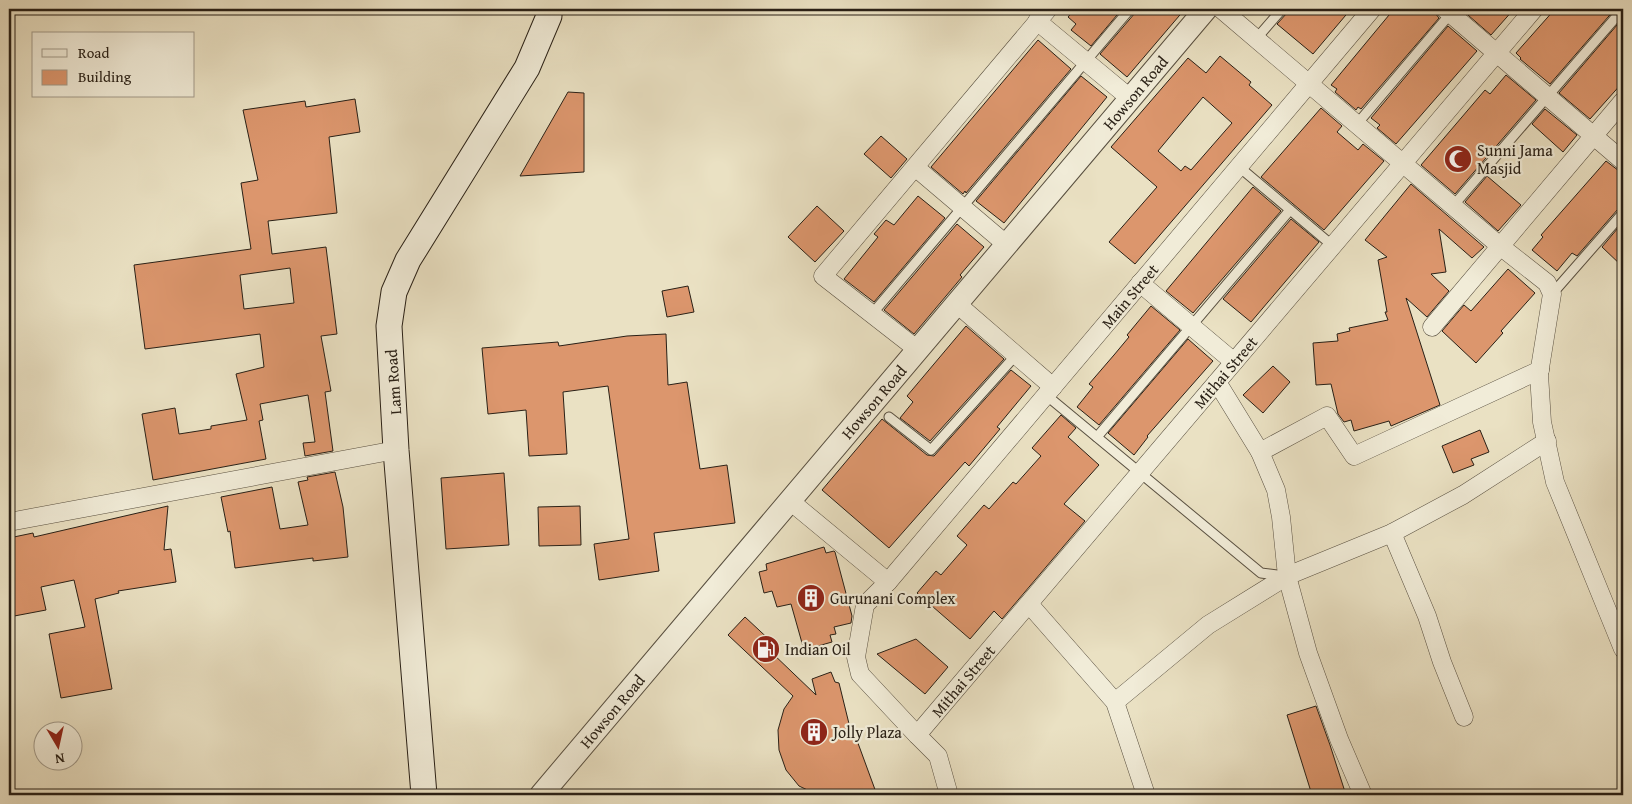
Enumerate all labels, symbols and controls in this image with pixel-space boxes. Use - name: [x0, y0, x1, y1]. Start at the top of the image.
- legend: [32, 32, 195, 98]
- text: Road: [78, 42, 109, 63]
- street label: Howson Road: [1097, 50, 1174, 135]
- text: Building: [78, 66, 132, 87]
- place label: Sunni Jama Masjid: [1477, 138, 1553, 180]
- mosque icon: Sunni Jama Masjid: [1443, 144, 1473, 174]
- street label: Main Street: [1095, 258, 1164, 334]
- street label: Mithai Street: [1187, 331, 1263, 414]
- street label: Lam Road: [379, 348, 407, 415]
- street label: Howson Road: [835, 359, 912, 444]
- building icon: Gurunani Complex: [796, 583, 826, 613]
- place label: Gurunani Complex: [830, 586, 956, 610]
- fuel station icon: Indian Oil: [751, 634, 781, 664]
- place label: Indian Oil: [785, 637, 851, 661]
- street label: Mithai Street: [925, 639, 1001, 722]
- street label: Howson Road: [574, 668, 651, 753]
- building icon: Jolly Plaza: [799, 717, 829, 747]
- place label: Jolly Plaza: [831, 720, 902, 744]
- north arrow: [32, 722, 82, 772]
- text: N: [53, 748, 66, 770]

